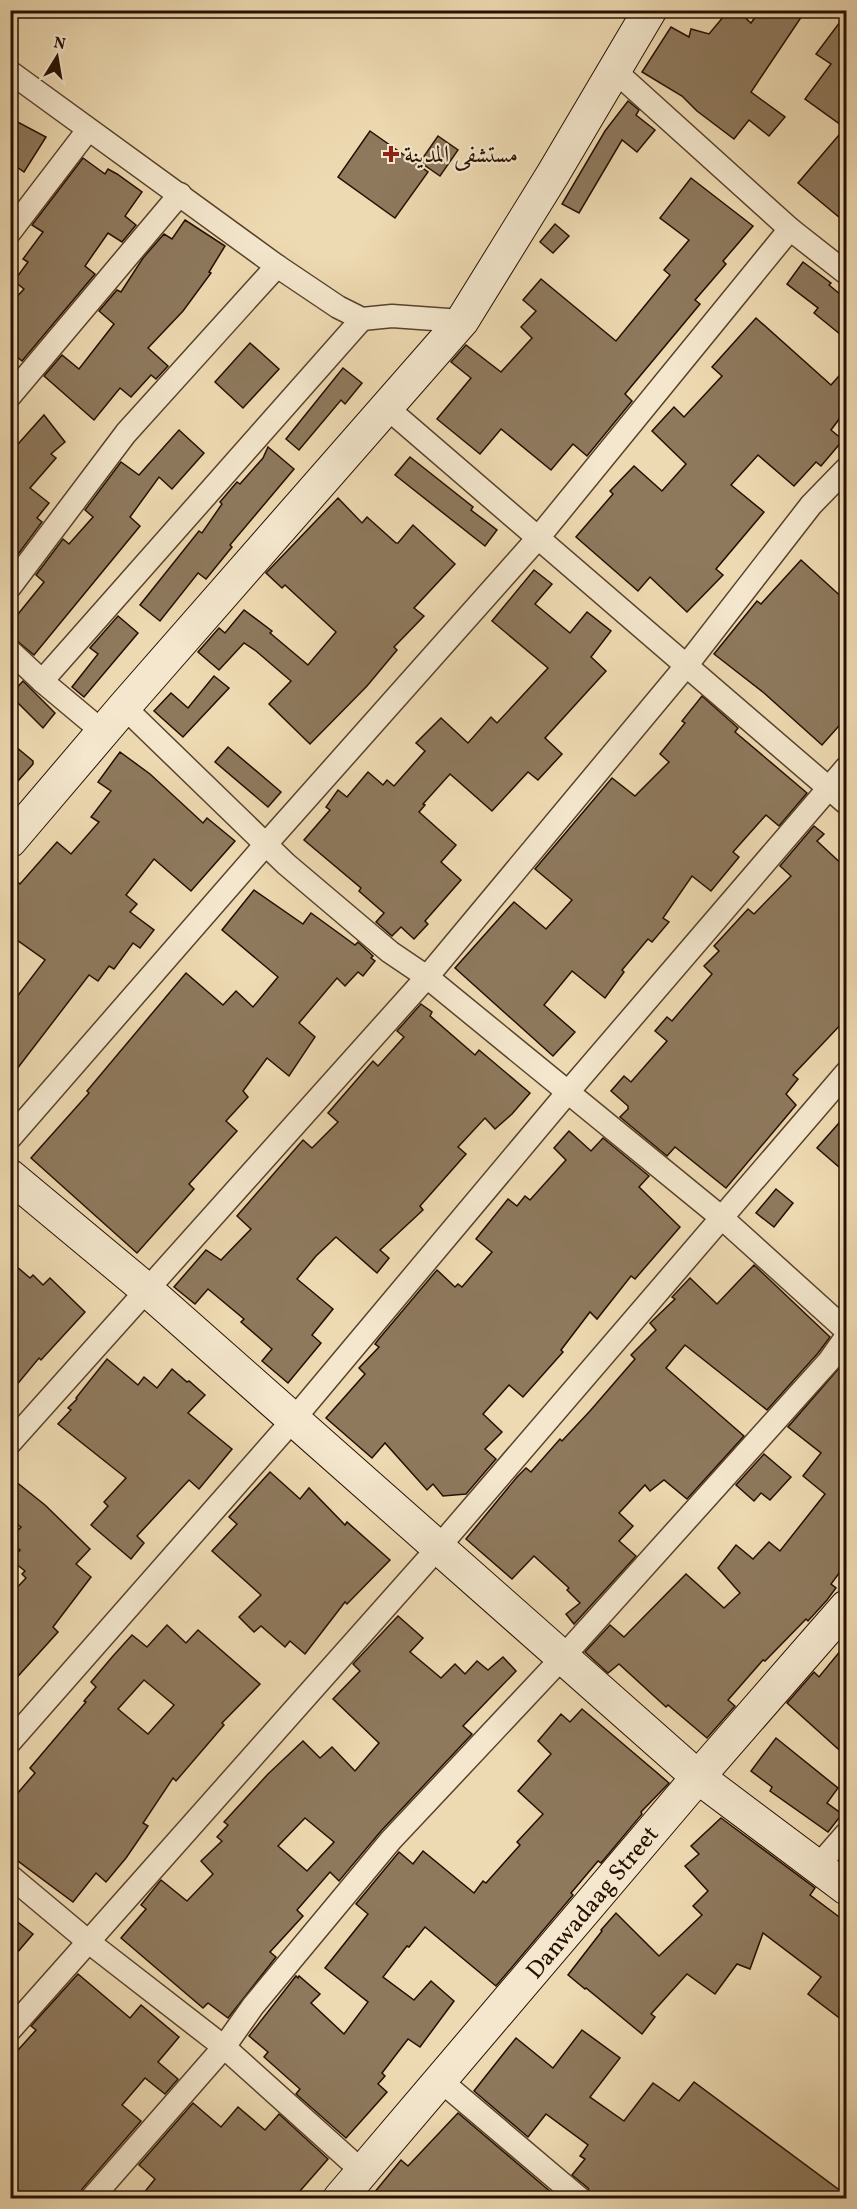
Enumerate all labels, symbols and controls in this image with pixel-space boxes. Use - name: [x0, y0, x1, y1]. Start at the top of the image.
- north arrow: [27, 27, 87, 87]
- text: N: [52, 32, 68, 56]
- place label: مستشفى المدينة: [404, 139, 518, 173]
- marker: مستشفى المدينة: [382, 145, 400, 163]
- street label: Danwadaag Street: [519, 1819, 668, 1987]

